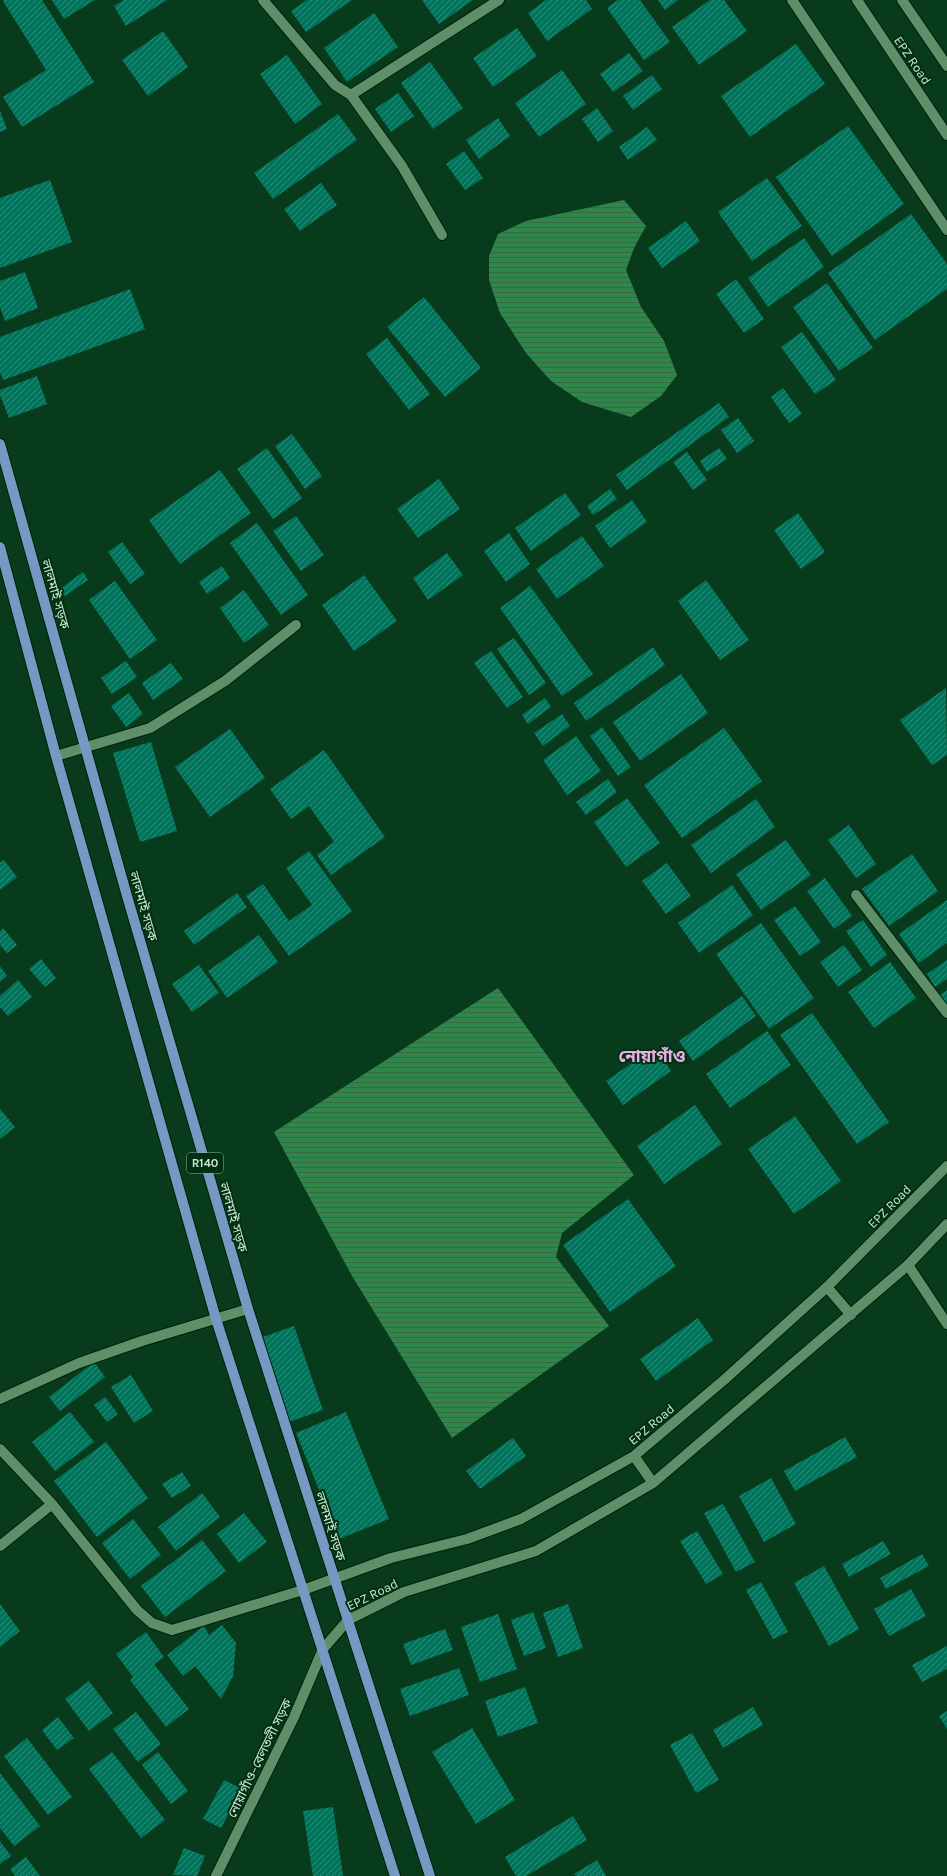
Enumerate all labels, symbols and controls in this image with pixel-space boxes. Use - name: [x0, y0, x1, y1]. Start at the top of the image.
- street label: EPZ Road: [891, 33, 934, 87]
- street label: লালমাই সড়ক: [38, 557, 73, 631]
- street label: লালমাই সড়ক: [126, 869, 161, 943]
- district label: নোয়াগাঁও: [619, 1046, 685, 1066]
- road number: R140: [187, 1153, 223, 1173]
- street label: লালমাই সড়ক: [216, 1180, 251, 1254]
- street label: EPZ Road: [865, 1182, 914, 1231]
- street label: EPZ Road: [625, 1401, 677, 1448]
- street label: লালমাই সড়ক: [312, 1489, 349, 1563]
- street label: EPZ Road: [344, 1576, 400, 1613]
- street label: নোয়াগাঁও–বেলতলী সড়ক: [224, 1696, 295, 1820]

